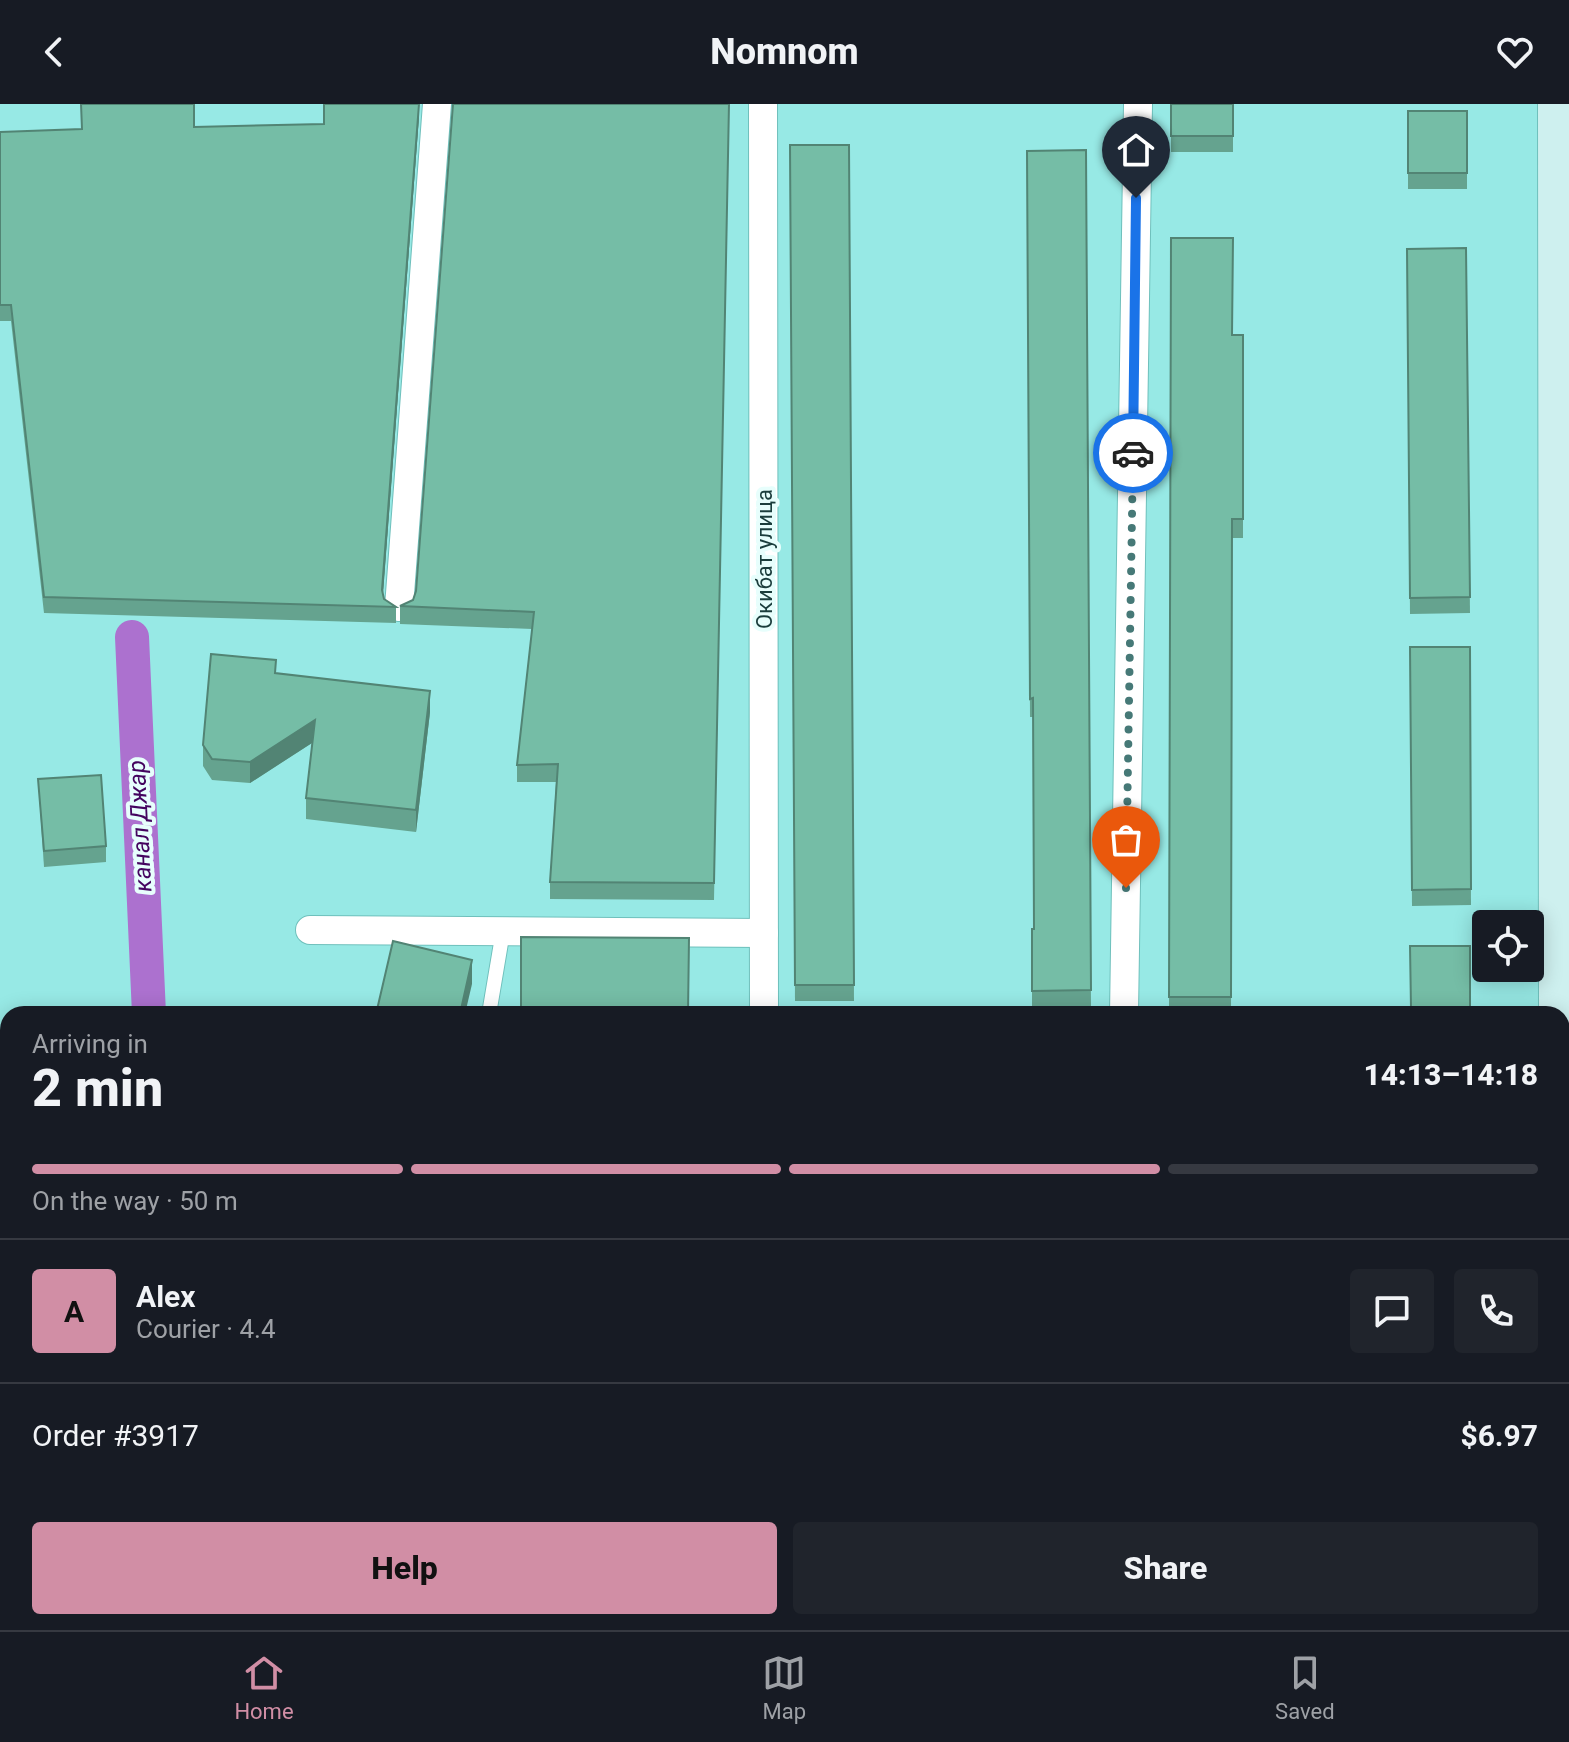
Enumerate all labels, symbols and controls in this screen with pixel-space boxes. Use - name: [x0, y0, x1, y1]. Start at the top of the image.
- icon: back: [32, 30, 76, 74]
- icon: heart: [1493, 30, 1537, 74]
- text: Nomnom: [710, 31, 859, 73]
- pin: [1102, 116, 1170, 198]
- icon: home: [1114, 128, 1158, 172]
- courier: [1093, 413, 1173, 493]
- icon: car: [1111, 431, 1155, 475]
- street label: Окибат улица: [752, 489, 777, 629]
- water label: канал Джар: [123, 759, 157, 893]
- pin: [1092, 806, 1160, 888]
- icon: bag: [1104, 818, 1148, 862]
- map controls: [1472, 910, 1544, 982]
- button: locate: [1472, 910, 1544, 982]
- text: Arriving in: [32, 1029, 148, 1059]
- text: 14:13–14:18: [1363, 1057, 1538, 1092]
- text: 2 min: [32, 1058, 163, 1119]
- text: On the way · 50 m: [32, 1186, 238, 1216]
- button: chat: [1350, 1269, 1434, 1353]
- button: phone: [1454, 1269, 1538, 1353]
- text: Alex: [136, 1279, 196, 1314]
- text: A: [64, 1294, 84, 1329]
- text: Courier · 4.4: [136, 1314, 276, 1344]
- text: Order #3917: [32, 1418, 199, 1453]
- text: $6.97: [1460, 1418, 1538, 1453]
- button: Help: [32, 1522, 777, 1614]
- button: Share: [793, 1522, 1538, 1614]
- tab: Home: [234, 1651, 294, 1724]
- tab: Map: [762, 1651, 806, 1724]
- tab: Saved: [1275, 1651, 1335, 1724]

